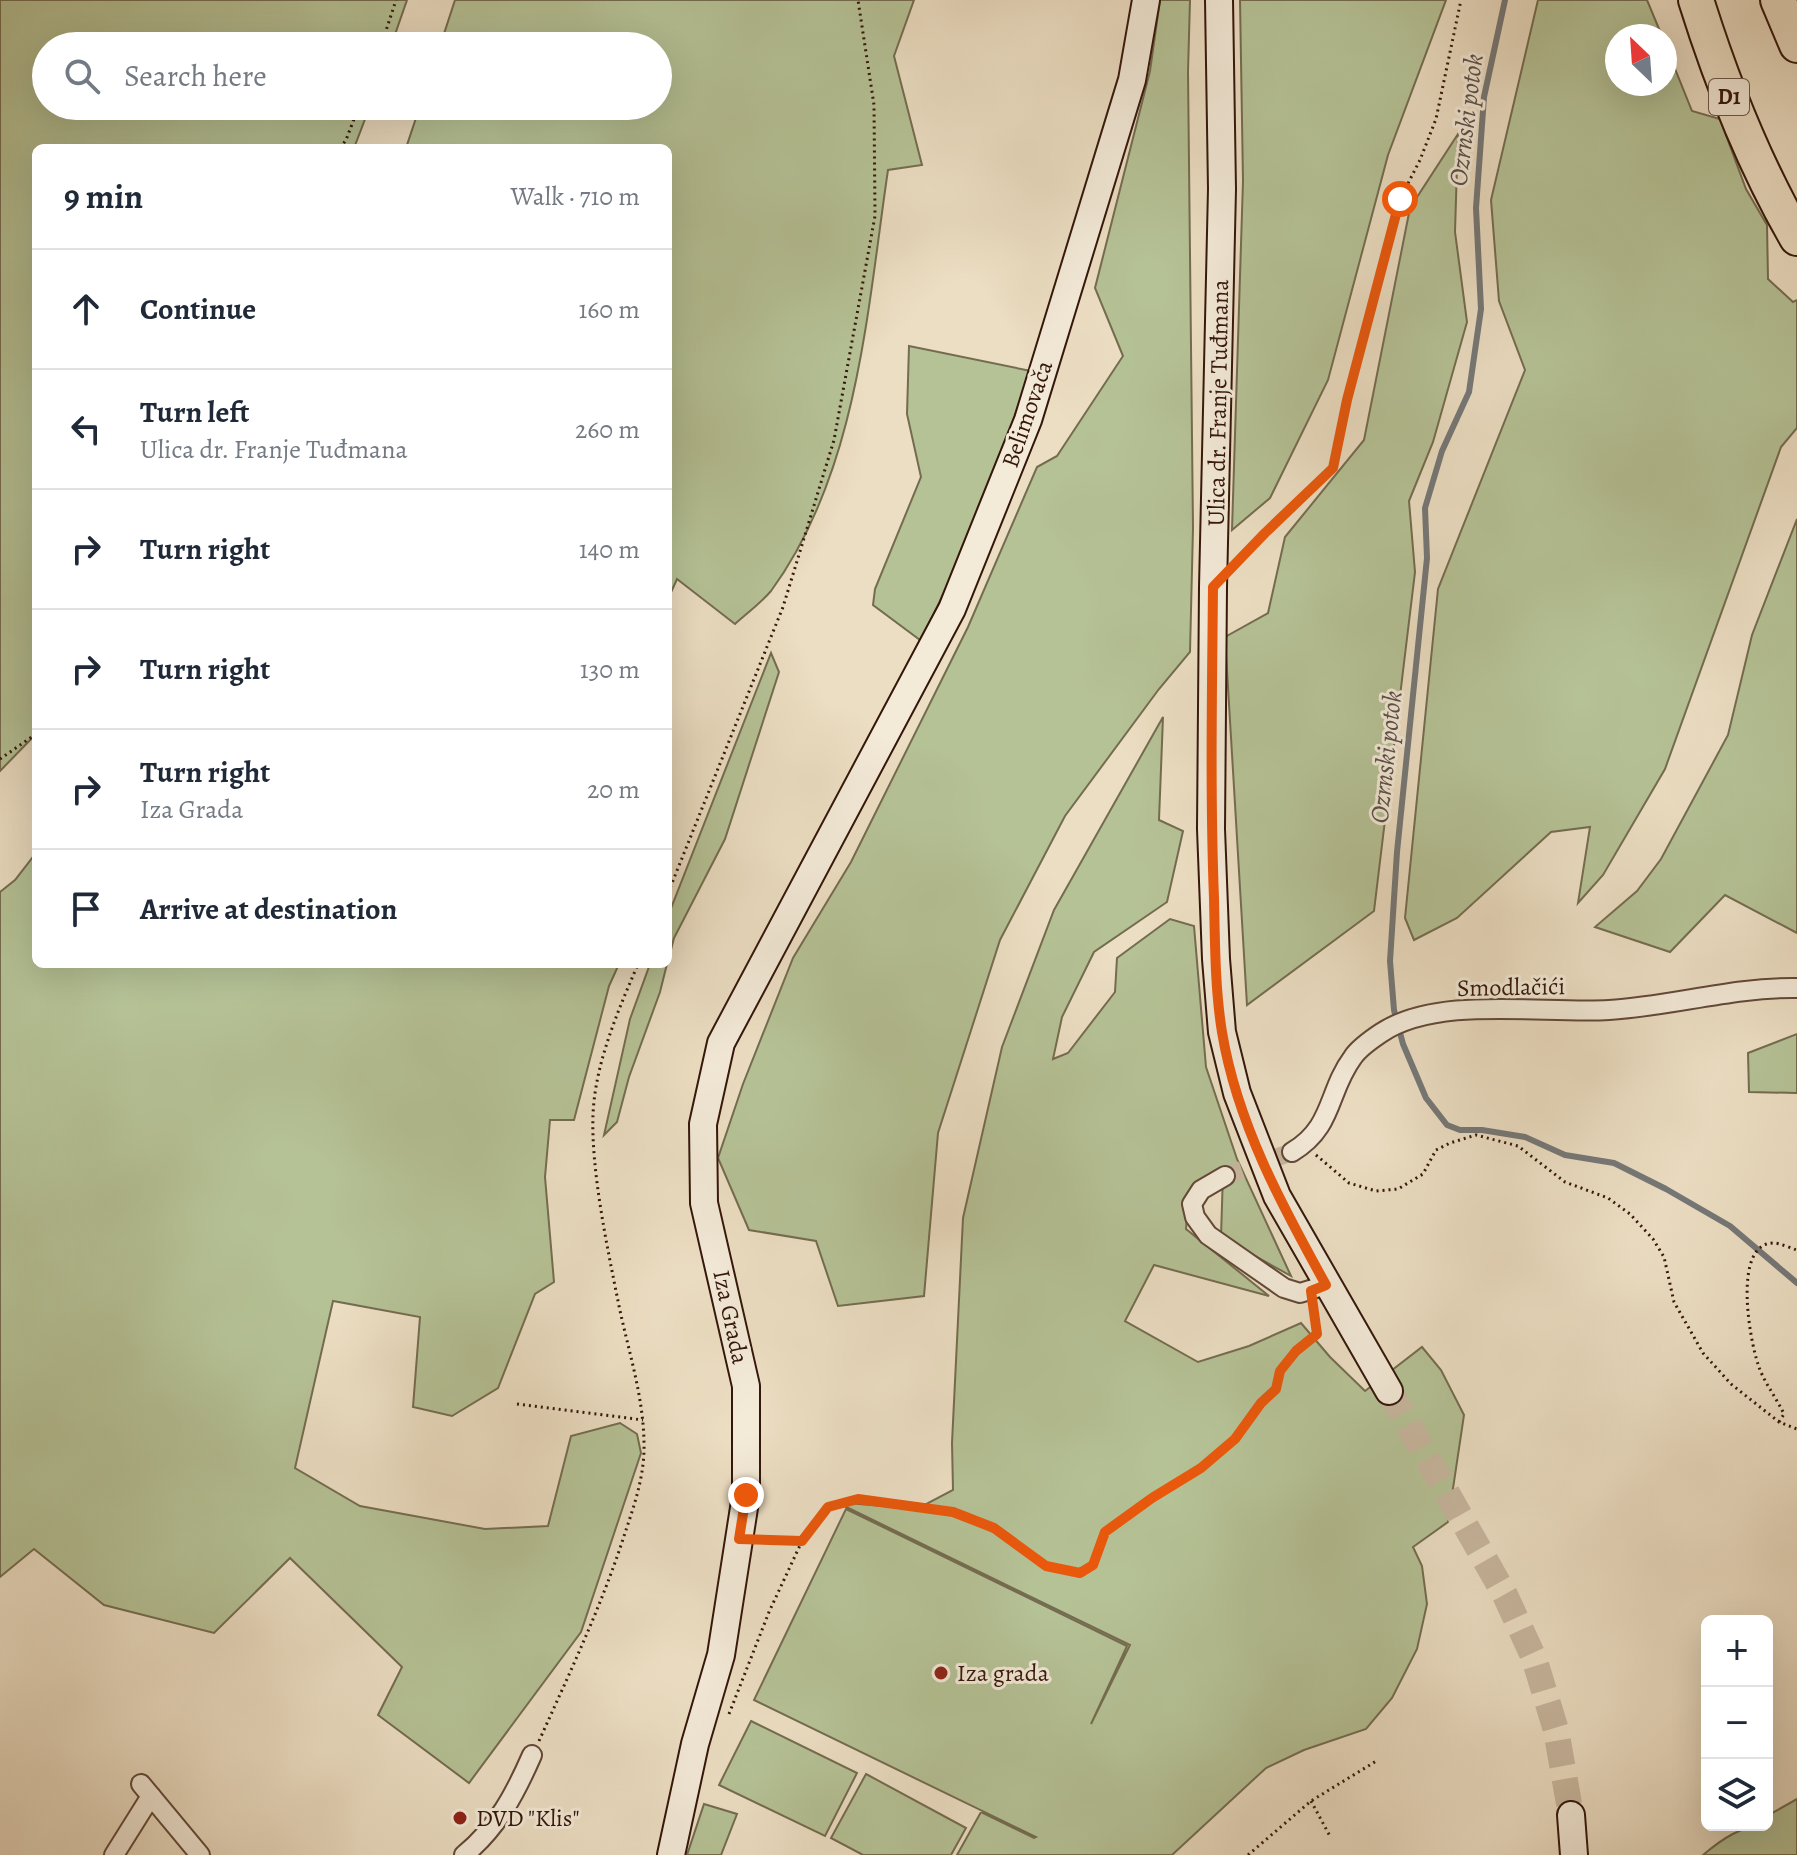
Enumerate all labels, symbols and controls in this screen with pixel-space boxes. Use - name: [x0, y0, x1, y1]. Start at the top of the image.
- north arrow: [1605, 24, 1677, 96]
- search box: [32, 32, 672, 120]
- water label: Ozrnski potok: [1441, 52, 1491, 188]
- icon: search: [60, 54, 104, 98]
- text: Search here: [124, 56, 267, 96]
- road number: D1: [1709, 79, 1749, 115]
- text: 9 min: [64, 173, 143, 220]
- text: Walk · 710 m: [511, 179, 640, 214]
- route start: [1382, 181, 1418, 217]
- street label: Ulica dr. Franje Tuđmana: [1200, 278, 1236, 527]
- icon: ahead: [64, 287, 108, 331]
- text: Continue: [140, 289, 256, 329]
- text: 160 m: [578, 292, 640, 327]
- street label: Belimovača: [994, 355, 1061, 472]
- text: Turn left: [140, 392, 249, 432]
- icon: left: [64, 407, 108, 451]
- text: 260 m: [575, 412, 640, 447]
- text: Ulica dr. Franje Tuđmana: [140, 432, 408, 467]
- icon: right: [64, 527, 108, 571]
- text: Turn right: [140, 529, 270, 569]
- text: 140 m: [579, 532, 640, 567]
- icon: right: [64, 647, 108, 691]
- text: Turn right: [140, 649, 270, 689]
- text: 130 m: [580, 652, 640, 687]
- water label: Ozrnski potok: [1362, 689, 1410, 825]
- text: Turn right: [140, 752, 270, 792]
- icon: right: [64, 767, 108, 811]
- text: 20 m: [587, 772, 640, 807]
- text: Iza Grada: [140, 792, 243, 827]
- icon: arrive: [64, 887, 108, 931]
- text: Arrive at destination: [140, 889, 397, 929]
- street label: Smodlačići: [1457, 970, 1565, 1004]
- street label: Iza Grada: [705, 1267, 757, 1368]
- route end: [728, 1477, 764, 1513]
- map controls: [1701, 1615, 1773, 1831]
- button: +: [1701, 1615, 1773, 1687]
- place label: Iza grada: [957, 1657, 1050, 1689]
- marker: Iza grada: [932, 1664, 950, 1682]
- button: −: [1701, 1687, 1773, 1759]
- button: layers: [1701, 1759, 1773, 1831]
- place label: DVD "Klis": [476, 1802, 580, 1834]
- marker: DVD "Klis": [451, 1809, 469, 1827]

